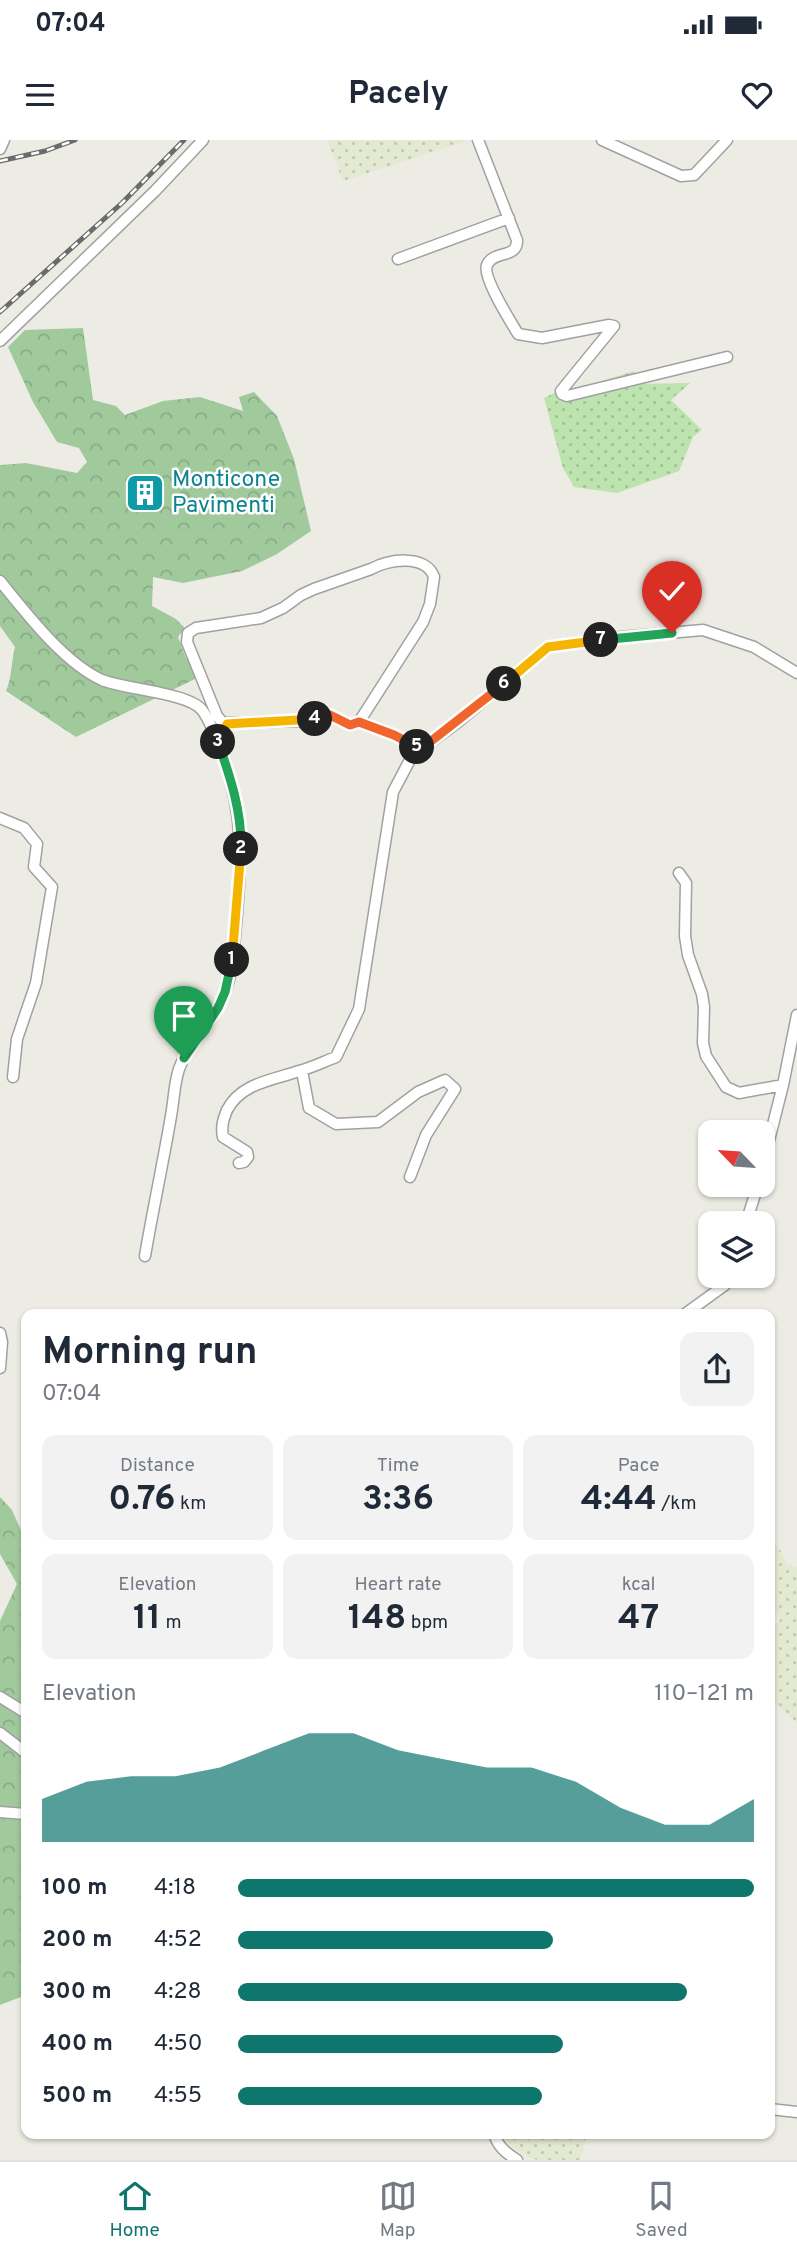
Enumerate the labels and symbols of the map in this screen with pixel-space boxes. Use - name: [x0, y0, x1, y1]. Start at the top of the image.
- place label: Monticone Pavimenti: [172, 466, 280, 521]
- building icon: Monticone Pavimenti: [124, 472, 166, 514]
- pin: [642, 561, 702, 633]
- pin: 7: [584, 622, 618, 658]
- pin: 6: [486, 666, 522, 702]
- pin: 4: [298, 702, 332, 736]
- pin: 3: [200, 724, 235, 760]
- pin: 5: [400, 730, 434, 764]
- pin: 2: [224, 832, 258, 866]
- pin: 1: [215, 942, 250, 978]
- pin: [154, 986, 214, 1058]
- north arrow: [698, 1120, 775, 1197]

